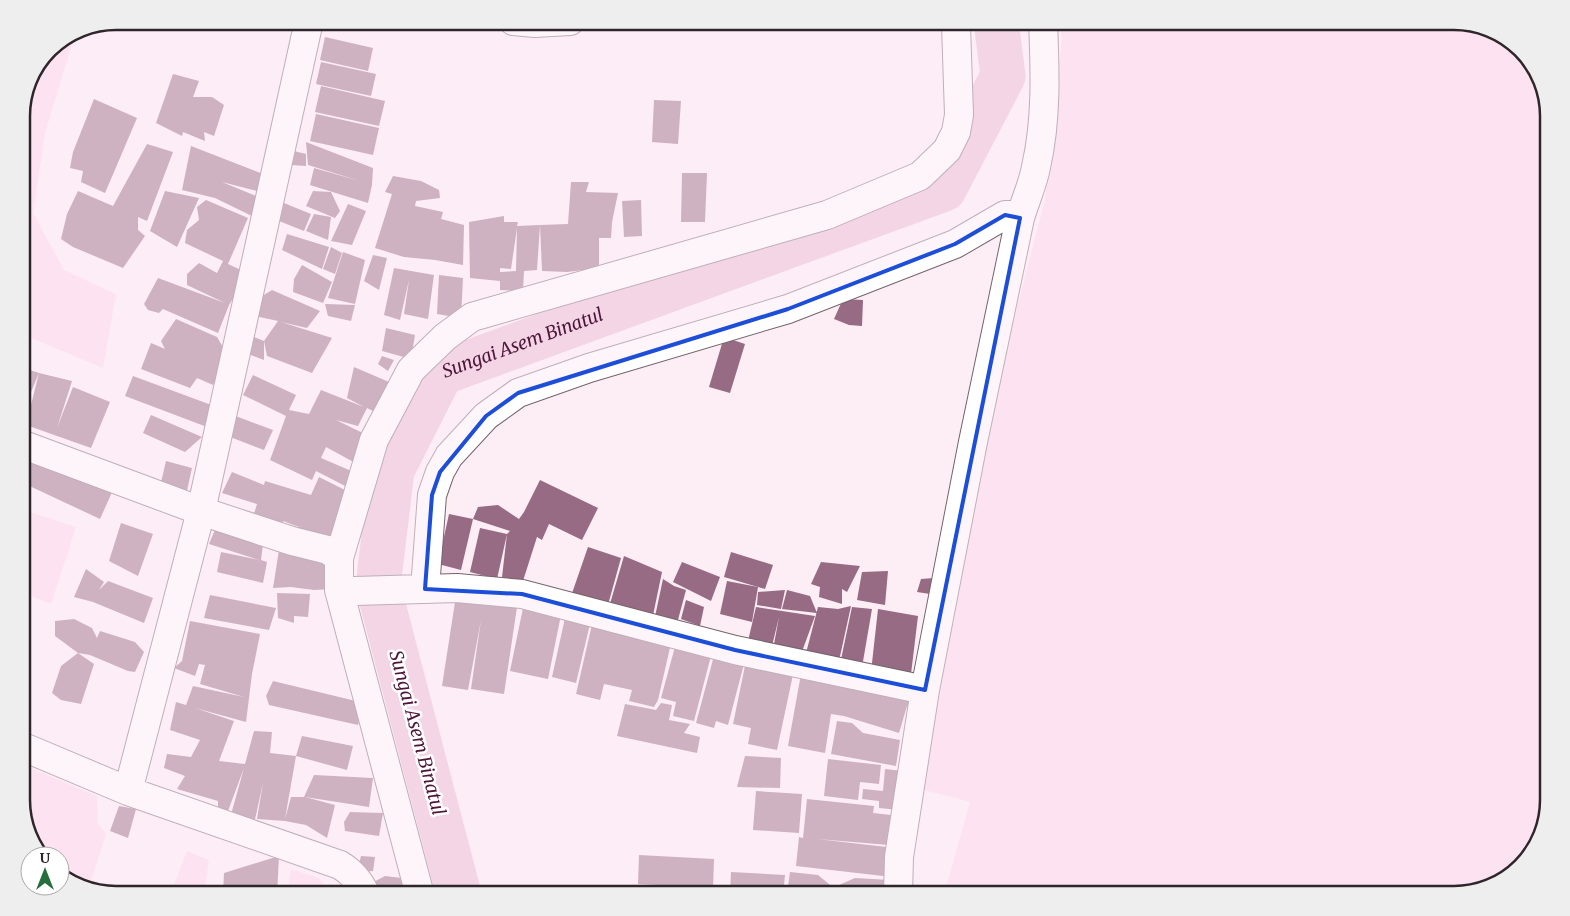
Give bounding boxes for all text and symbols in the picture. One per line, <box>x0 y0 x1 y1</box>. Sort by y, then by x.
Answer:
water label: Sungai Asem Binatul <box>439 303 606 383</box>
water label: Sungai Asem Binatul <box>384 648 451 818</box>
north arrow <box>20 846 70 896</box>
text: U <box>40 849 51 867</box>

